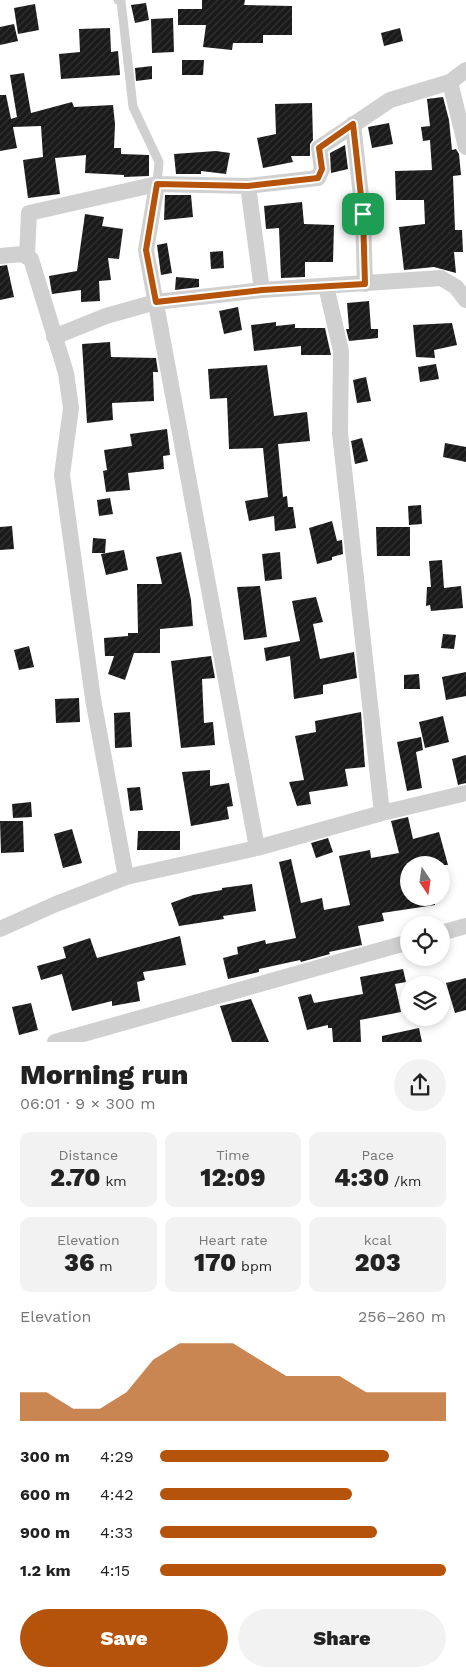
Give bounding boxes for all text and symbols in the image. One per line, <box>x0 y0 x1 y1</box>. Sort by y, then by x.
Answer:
pin <box>342 193 384 235</box>
icon: arrive <box>349 200 377 228</box>
north arrow <box>400 856 450 906</box>
map controls <box>400 856 450 1026</box>
button: locate <box>400 916 450 966</box>
button: layers <box>400 976 450 1026</box>
text: Morning run <box>20 1058 188 1091</box>
button: share <box>394 1059 446 1111</box>
text: 06:01 · 9 × 300 m <box>20 1094 156 1113</box>
text: Distance <box>59 1147 118 1163</box>
text: Time <box>216 1147 250 1163</box>
text: Pace <box>361 1147 394 1163</box>
text: 2.70 <box>50 1163 101 1192</box>
text: 12:09 <box>200 1163 266 1192</box>
text: 4:30 <box>334 1163 389 1192</box>
text: km <box>101 1173 127 1189</box>
text: /km <box>389 1173 421 1189</box>
text: Elevation <box>57 1232 120 1248</box>
text: Heart rate <box>198 1232 268 1248</box>
text: kcal <box>364 1232 392 1248</box>
text: 36 <box>64 1248 94 1277</box>
text: 170 <box>194 1248 236 1277</box>
text: 203 <box>355 1248 401 1277</box>
text: m <box>94 1258 113 1274</box>
text: bpm <box>236 1258 272 1274</box>
text: Elevation <box>20 1307 91 1326</box>
text: 256–260 m <box>358 1307 446 1326</box>
text: 300 m <box>20 1447 70 1466</box>
text: 4:29 <box>100 1447 134 1466</box>
text: 600 m <box>20 1485 70 1504</box>
text: 4:42 <box>100 1485 134 1504</box>
text: 900 m <box>20 1523 70 1542</box>
text: 4:33 <box>100 1523 133 1542</box>
text: 1.2 km <box>20 1561 71 1580</box>
text: 4:15 <box>100 1561 130 1580</box>
button: Save <box>20 1609 228 1667</box>
button: Share <box>238 1609 446 1667</box>

